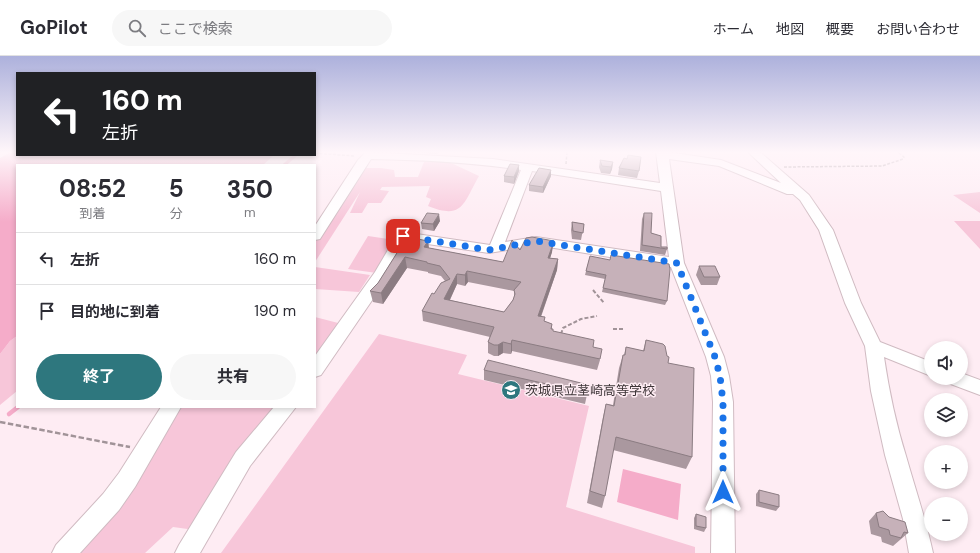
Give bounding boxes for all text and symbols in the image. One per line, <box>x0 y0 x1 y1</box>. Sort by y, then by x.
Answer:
search box <box>112 10 392 46</box>
text: GoPilot <box>20 15 88 40</box>
icon: search <box>126 17 148 39</box>
text: ここで検索 <box>158 19 233 39</box>
text: ホーム <box>712 20 754 38</box>
text: 地図 <box>776 20 804 38</box>
text: 概要 <box>826 20 854 38</box>
text: お問い合わせ <box>876 20 960 38</box>
text: 160 m <box>102 82 183 119</box>
icon: left <box>36 88 88 140</box>
text: 左折 <box>102 121 138 145</box>
text: 08:52 <box>59 173 126 204</box>
text: 5 <box>169 173 184 204</box>
text: 350 <box>227 174 273 205</box>
text: m <box>244 204 256 221</box>
text: 到着 <box>79 205 105 222</box>
text: 分 <box>170 205 183 222</box>
pin <box>386 219 420 253</box>
icon: arrive <box>392 225 414 247</box>
icon: left <box>36 248 58 270</box>
text: 160 m <box>254 249 296 269</box>
text: 左折 <box>70 250 100 270</box>
icon: arrive <box>36 300 58 322</box>
text: 190 m <box>254 301 296 321</box>
text: 目的地に到着 <box>70 302 160 322</box>
map controls <box>924 341 968 541</box>
button: sound <box>924 341 968 385</box>
button: 終了 <box>36 354 162 400</box>
button: 共有 <box>170 354 296 400</box>
school or university icon: 茨城県立茎崎高等学校 <box>500 379 522 401</box>
place label: 茨城県立茎崎高等学校 <box>525 382 655 399</box>
button: layers <box>924 393 968 437</box>
button: + <box>924 445 968 489</box>
position arrow <box>702 471 744 513</box>
button: − <box>924 497 968 541</box>

